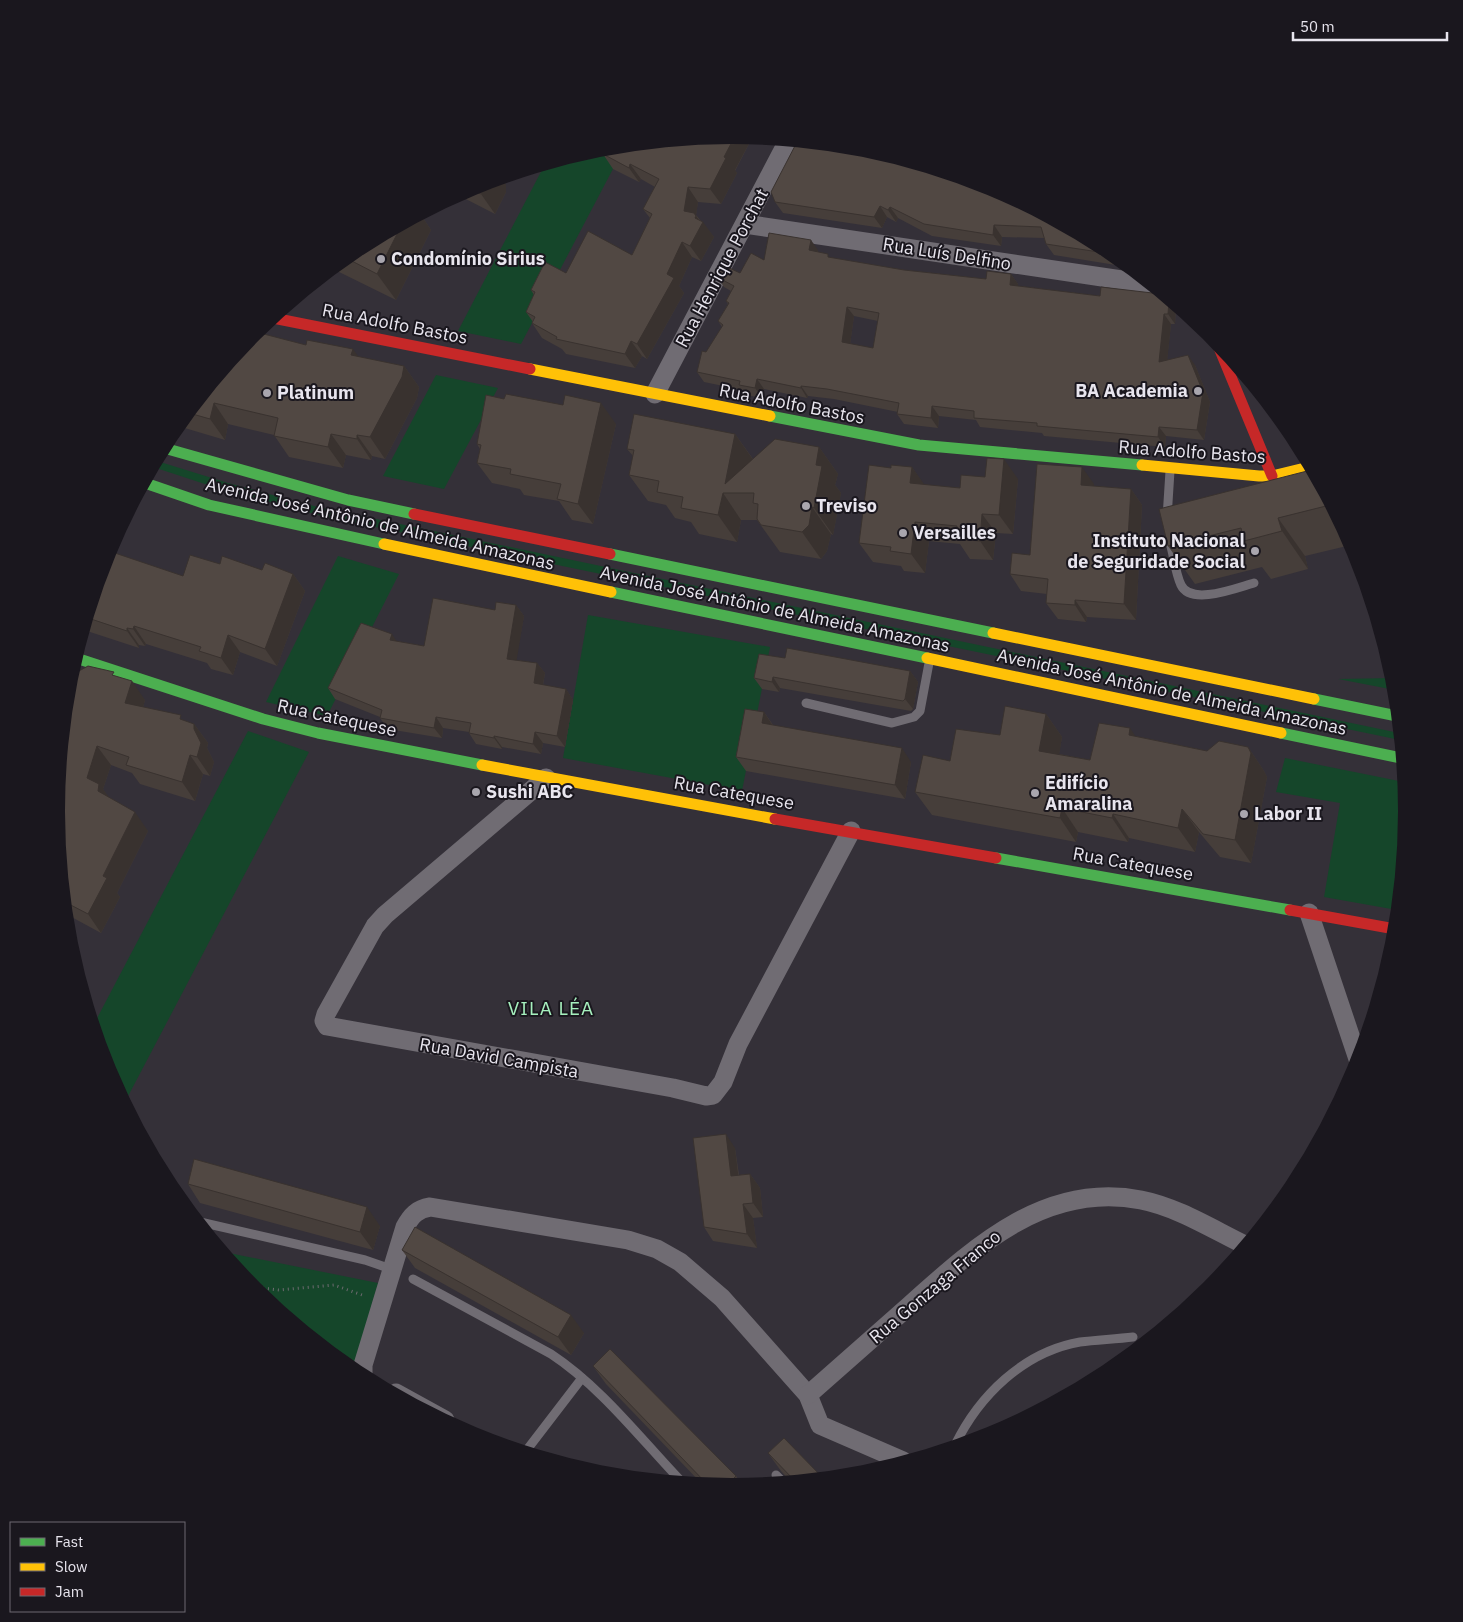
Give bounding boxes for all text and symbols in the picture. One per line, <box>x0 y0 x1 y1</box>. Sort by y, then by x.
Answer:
scale bar <box>1293 10 1447 42</box>
text: 50 m <box>1300 17 1335 36</box>
street label: Rua Henrique Porchat <box>670 184 773 351</box>
street label: Rua Luís Delfino <box>881 232 1013 275</box>
place label: Condomínio Sirius <box>391 247 545 270</box>
marker: Condomínio Sirius <box>375 253 387 265</box>
street label: Rua Adolfo Bastos <box>320 298 470 349</box>
street label: Rua Adolfo Bastos <box>717 378 867 429</box>
place label: BA Academia <box>1075 379 1188 402</box>
place label: Platinum <box>277 381 354 404</box>
marker: BA Academia <box>1192 385 1204 397</box>
marker: Platinum <box>261 387 273 399</box>
street label: Rua Adolfo Bastos <box>1118 435 1267 468</box>
street label: Avenida José Antônio de Almeida Amazonas <box>203 472 557 575</box>
place label: Treviso <box>816 494 877 517</box>
marker: Treviso <box>800 500 812 512</box>
place label: Versailles <box>913 521 996 544</box>
marker: Versailles <box>897 527 909 539</box>
place label: Instituto Nacional de Seguridade Social <box>1067 529 1246 573</box>
marker: Instituto Nacional de Seguridade Social <box>1249 545 1261 557</box>
street label: Avenida José Antônio de Almeida Amazonas <box>598 560 952 657</box>
street label: Avenida José Antônio de Almeida Amazonas <box>995 643 1349 740</box>
street label: Rua Catequese <box>275 694 399 741</box>
street label: Rua Catequese <box>672 771 796 814</box>
place label: Edifício Amaralina <box>1045 771 1133 815</box>
place label: Sushi ABC <box>486 780 573 803</box>
marker: Sushi ABC <box>470 786 482 798</box>
marker: Edifício Amaralina <box>1029 787 1041 799</box>
place label: Labor II <box>1254 802 1322 825</box>
marker: Labor II <box>1238 808 1250 820</box>
street label: Rua Catequese <box>1071 842 1195 885</box>
district label: VILA LÉA <box>508 996 594 1020</box>
street label: Rua David Campista <box>418 1032 581 1083</box>
street label: Rua Gonzaga Franco <box>864 1225 1005 1348</box>
legend <box>10 1522 185 1612</box>
text: Fast <box>55 1532 83 1551</box>
text: Slow <box>55 1557 88 1576</box>
text: Jam <box>55 1582 84 1601</box>

